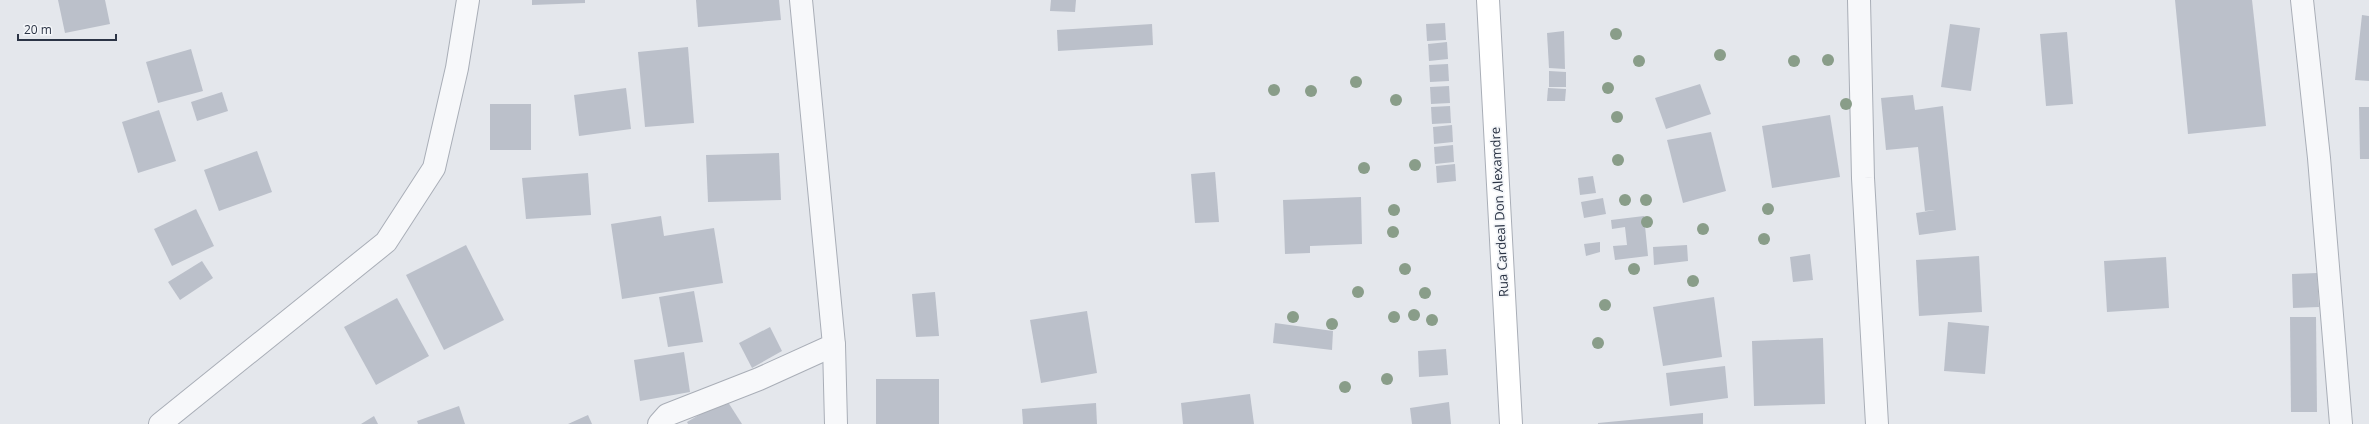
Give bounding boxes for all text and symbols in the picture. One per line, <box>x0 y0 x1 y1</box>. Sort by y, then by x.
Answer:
scale bar <box>18 16 116 42</box>
text: 20 m <box>24 21 52 38</box>
street label: Rua Cardeal Don Alexamdre <box>1486 126 1512 298</box>

